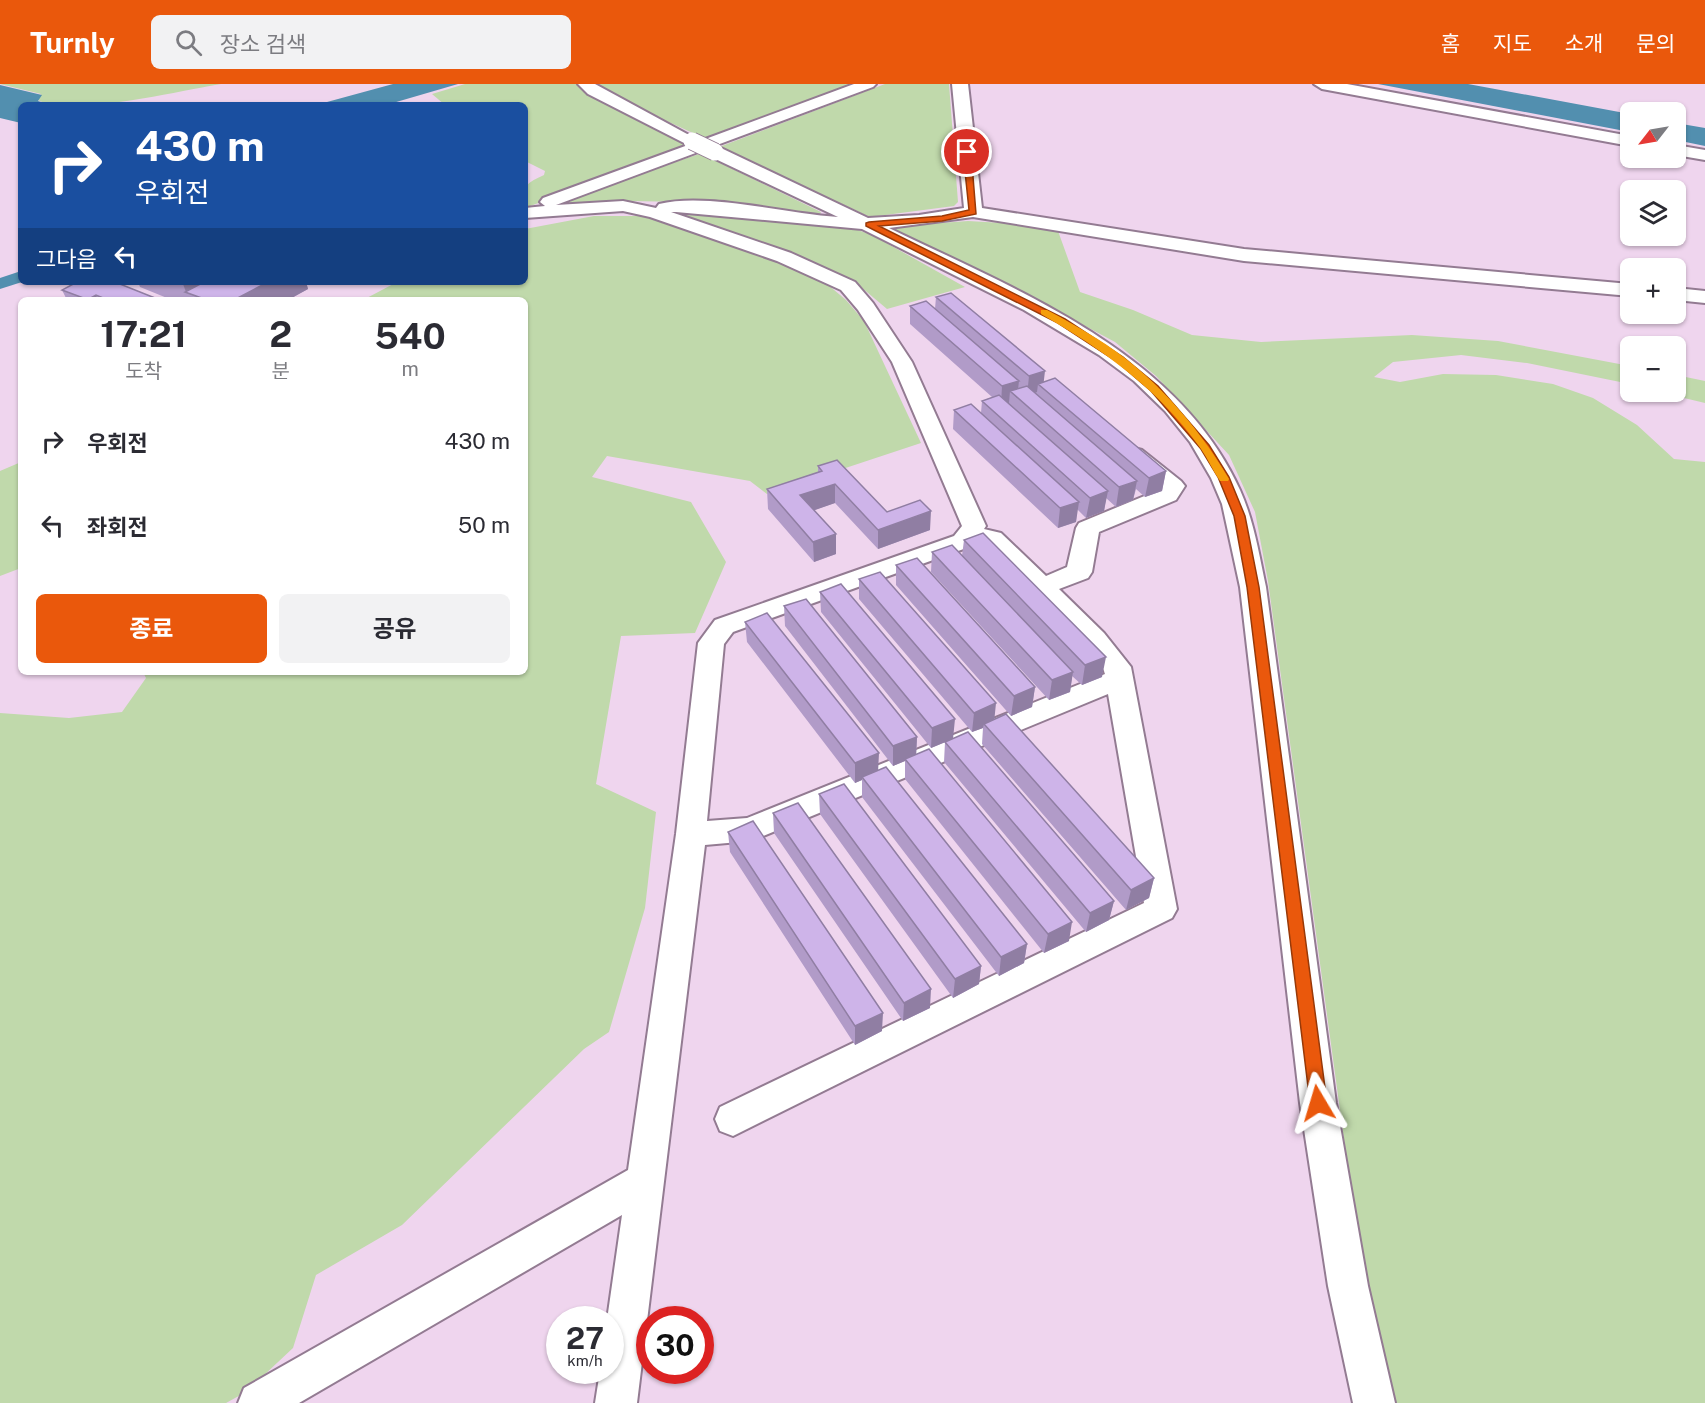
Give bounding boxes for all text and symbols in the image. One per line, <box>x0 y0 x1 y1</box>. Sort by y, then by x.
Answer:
search box <box>151 15 571 69</box>
text: Turnly <box>30 26 115 59</box>
icon: search <box>172 26 205 59</box>
text: 장소 검색 <box>220 31 306 57</box>
text: 홈 <box>1441 31 1460 56</box>
text: 지도 <box>1493 31 1532 56</box>
text: 소개 <box>1565 31 1603 56</box>
text: 문의 <box>1636 31 1675 56</box>
north arrow <box>1620 102 1686 168</box>
map controls <box>1620 102 1686 402</box>
text: 430 m <box>135 121 265 170</box>
icon: right <box>36 126 114 204</box>
pin <box>941 126 992 177</box>
icon: arrive <box>950 135 983 168</box>
text: 우회전 <box>135 176 210 208</box>
button: layers <box>1620 180 1686 246</box>
icon: left <box>109 240 142 273</box>
text: 그다음 <box>36 246 97 272</box>
button: + <box>1620 258 1686 324</box>
text: 17:21 <box>100 313 187 355</box>
text: 2 <box>269 313 292 355</box>
text: 540 <box>375 315 446 357</box>
button: − <box>1620 336 1686 402</box>
text: m <box>401 357 419 381</box>
text: 도착 <box>125 359 162 383</box>
text: 분 <box>272 359 290 383</box>
icon: right <box>36 425 69 458</box>
text: 430 m <box>445 428 510 454</box>
text: 우회전 <box>87 430 148 456</box>
icon: left <box>36 509 69 542</box>
text: 50 m <box>458 512 510 538</box>
text: 좌회전 <box>87 514 148 540</box>
button: 종료 <box>36 594 267 663</box>
button: 공유 <box>279 594 510 663</box>
position arrow <box>1286 1071 1350 1135</box>
speed limit sign: 30 <box>636 1306 714 1384</box>
text: 27 <box>566 1320 604 1356</box>
text: km/h <box>567 1352 603 1369</box>

